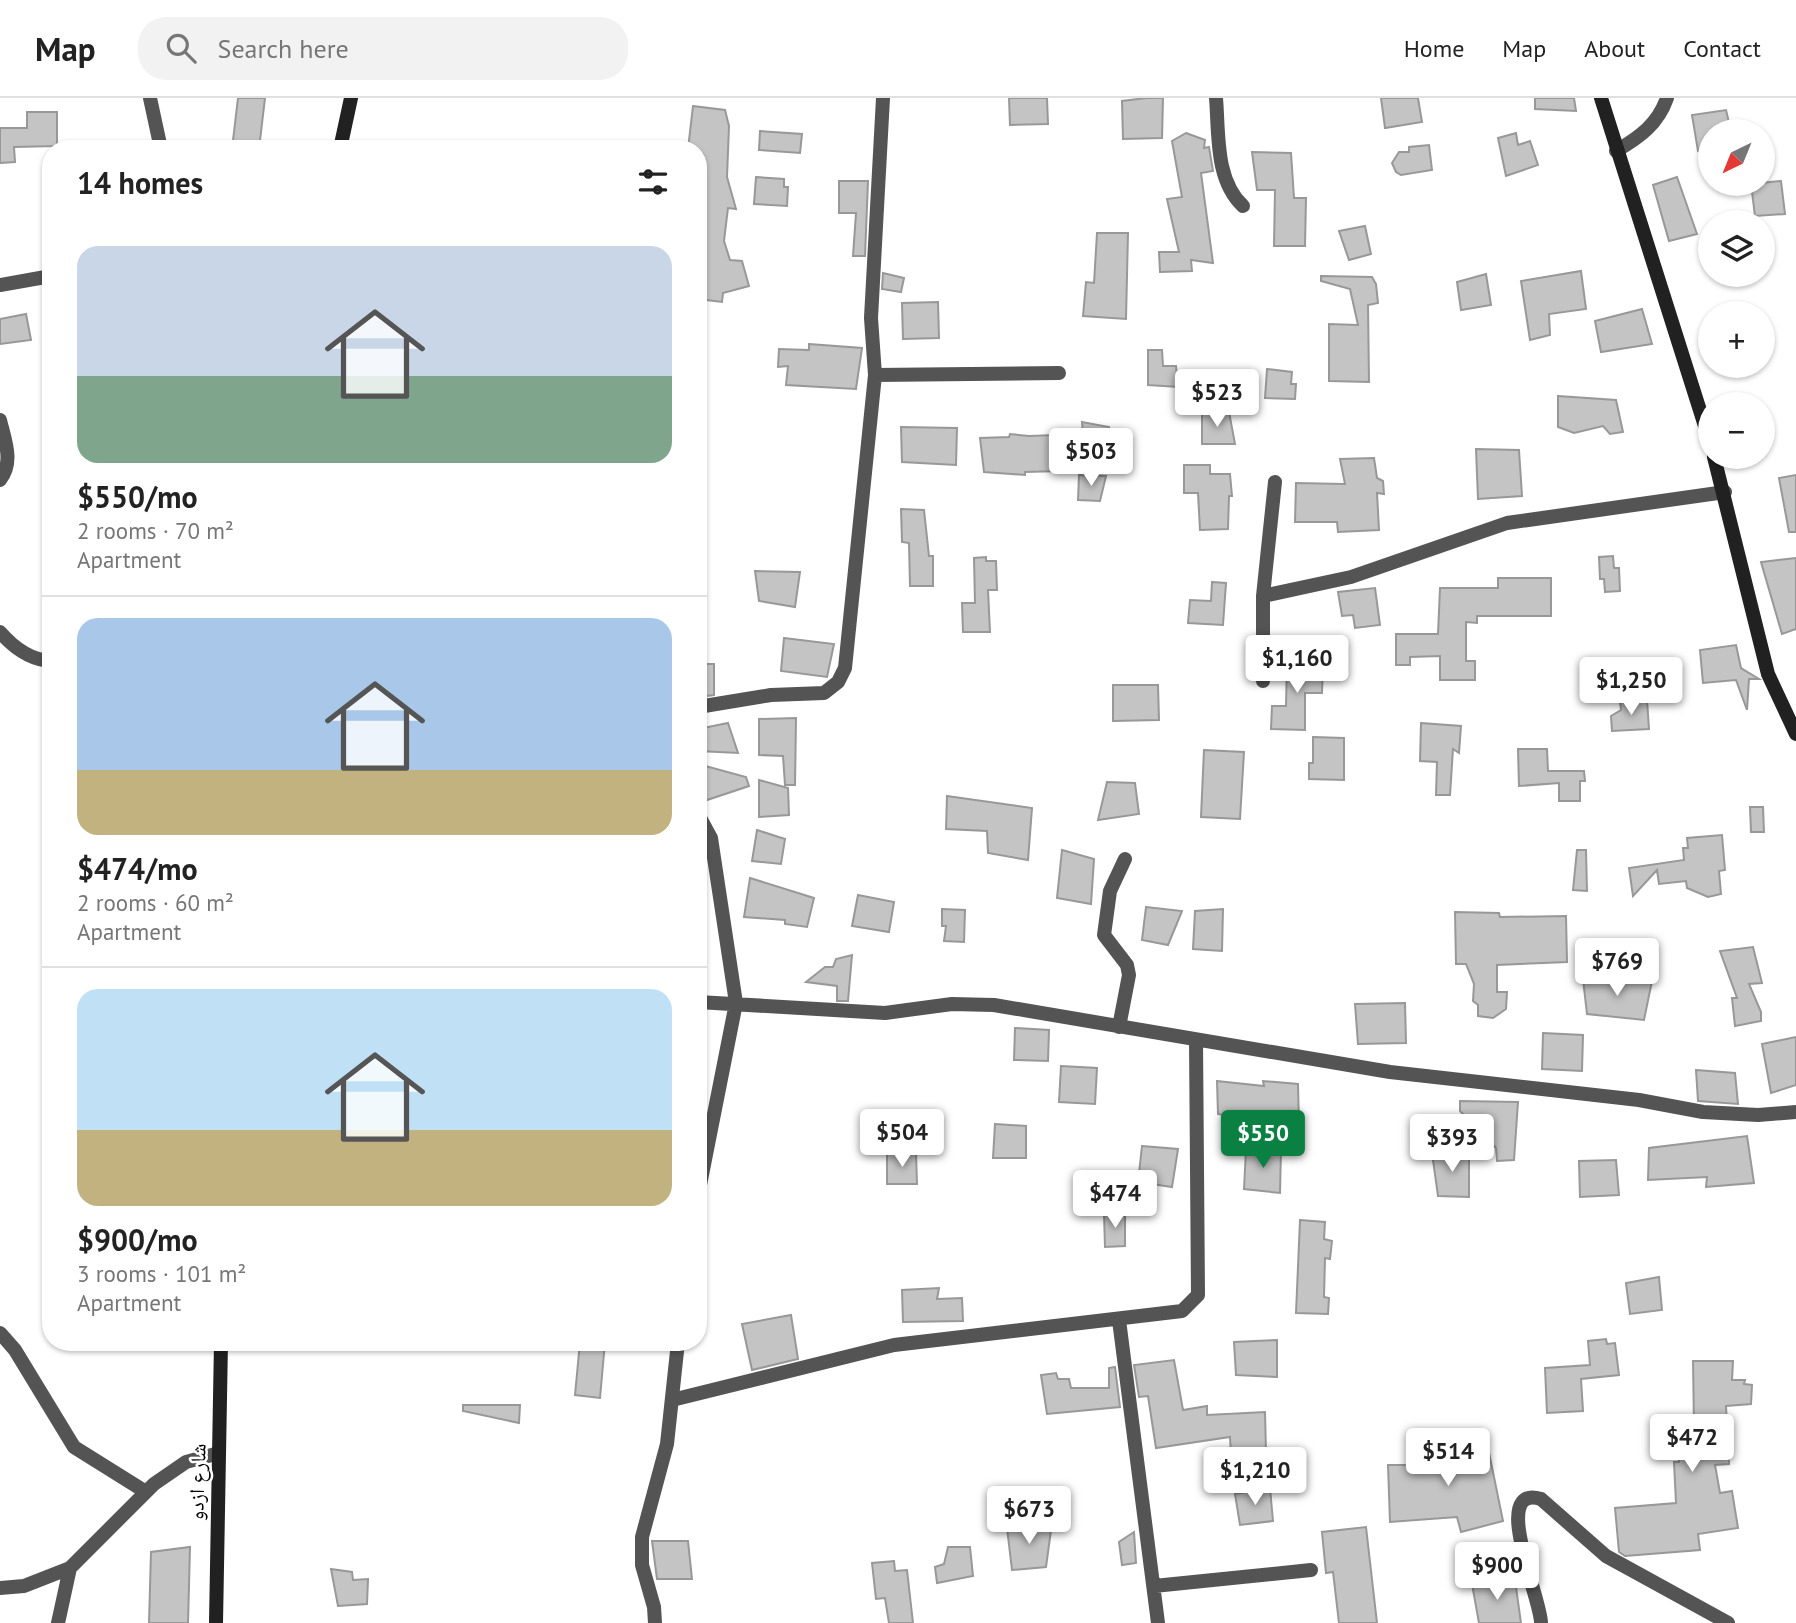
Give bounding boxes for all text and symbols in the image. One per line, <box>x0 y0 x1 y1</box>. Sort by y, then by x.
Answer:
search box <box>138 17 628 80</box>
text: Map <box>35 27 96 70</box>
icon: search <box>162 29 200 67</box>
text: Search here <box>218 32 349 65</box>
text: Home <box>1404 33 1464 64</box>
text: Map <box>1502 33 1546 64</box>
text: About <box>1584 33 1645 64</box>
text: Contact <box>1683 33 1761 64</box>
north arrow <box>1698 119 1774 196</box>
map controls <box>1698 119 1775 469</box>
text: 14 homes <box>77 163 203 202</box>
icon: filters <box>634 163 672 201</box>
button: layers <box>1698 210 1775 287</box>
icon: home <box>312 291 438 417</box>
button: + <box>1698 301 1775 378</box>
pin: $523 <box>1176 370 1258 429</box>
text: $523 <box>1191 377 1243 406</box>
button: − <box>1698 392 1775 469</box>
pin: $503 <box>1050 428 1132 488</box>
text: $503 <box>1065 436 1117 465</box>
text: $550/mo <box>77 477 198 516</box>
text: 2 rooms · 70 m² <box>77 516 234 545</box>
text: Apartment <box>77 545 181 574</box>
pin: $1,160 <box>1240 636 1354 695</box>
text: $1,160 <box>1261 643 1333 672</box>
pin: $1,250 <box>1574 658 1688 717</box>
icon: home <box>312 663 438 789</box>
text: $1,250 <box>1595 665 1667 694</box>
text: $474/mo <box>77 849 198 888</box>
text: 2 rooms · 60 m² <box>77 888 234 917</box>
text: Apartment <box>77 917 181 946</box>
pin: $769 <box>1576 939 1658 998</box>
text: $769 <box>1591 946 1643 975</box>
icon: home <box>312 1034 438 1160</box>
pin: $504 <box>861 1110 943 1169</box>
pin: $550 <box>1222 1110 1304 1170</box>
pin: $393 <box>1411 1114 1493 1174</box>
text: $504 <box>876 1117 928 1146</box>
text: $550 <box>1237 1118 1289 1147</box>
text: $393 <box>1426 1122 1478 1151</box>
pin: $474 <box>1074 1170 1156 1230</box>
text: $474 <box>1089 1178 1141 1207</box>
text: $900/mo <box>77 1220 198 1259</box>
text: 3 rooms · 101 m² <box>77 1259 246 1288</box>
text: Apartment <box>77 1288 181 1317</box>
pin: $472 <box>1651 1414 1733 1474</box>
text: $472 <box>1666 1422 1718 1451</box>
pin: $514 <box>1407 1428 1489 1488</box>
text: $514 <box>1422 1436 1474 1465</box>
street label: شارع ازدو <box>182 1443 212 1521</box>
pin: $1,210 <box>1198 1448 1312 1507</box>
text: $1,210 <box>1219 1455 1291 1484</box>
pin: $673 <box>988 1486 1070 1546</box>
text: $673 <box>1003 1494 1055 1523</box>
pin: $900 <box>1456 1542 1538 1602</box>
text: $900 <box>1471 1550 1523 1579</box>

